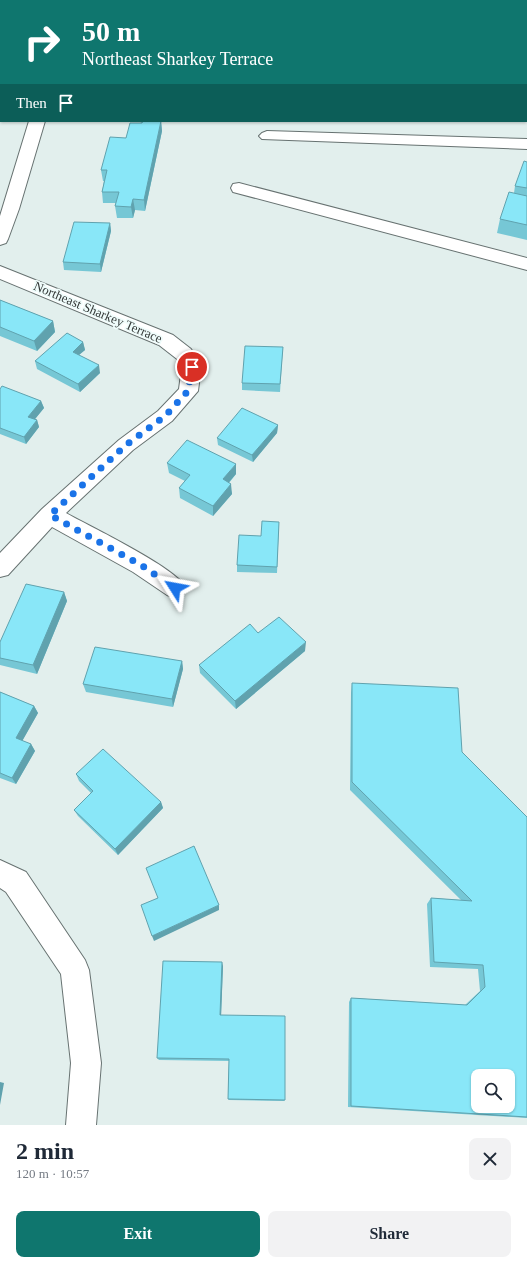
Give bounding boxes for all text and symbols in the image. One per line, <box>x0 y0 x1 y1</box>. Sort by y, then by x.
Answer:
icon: right <box>16 16 68 68</box>
text: 50 m <box>82 16 140 47</box>
text: Northeast Sharkey Terrace <box>82 49 273 69</box>
icon: arrive <box>55 92 77 114</box>
text: Then <box>16 95 47 111</box>
street label: Northeast Sharkey Terrace <box>31 278 165 346</box>
pin <box>175 350 209 384</box>
icon: arrive <box>181 356 203 378</box>
position arrow <box>154 567 196 609</box>
map controls <box>471 1069 515 1113</box>
button: search <box>471 1069 515 1113</box>
text: 2 min <box>16 1138 74 1164</box>
button: close <box>469 1138 511 1180</box>
text: 120 m · 10:57 <box>16 1166 89 1181</box>
button: Exit <box>16 1211 260 1257</box>
button: Share <box>268 1211 511 1257</box>

